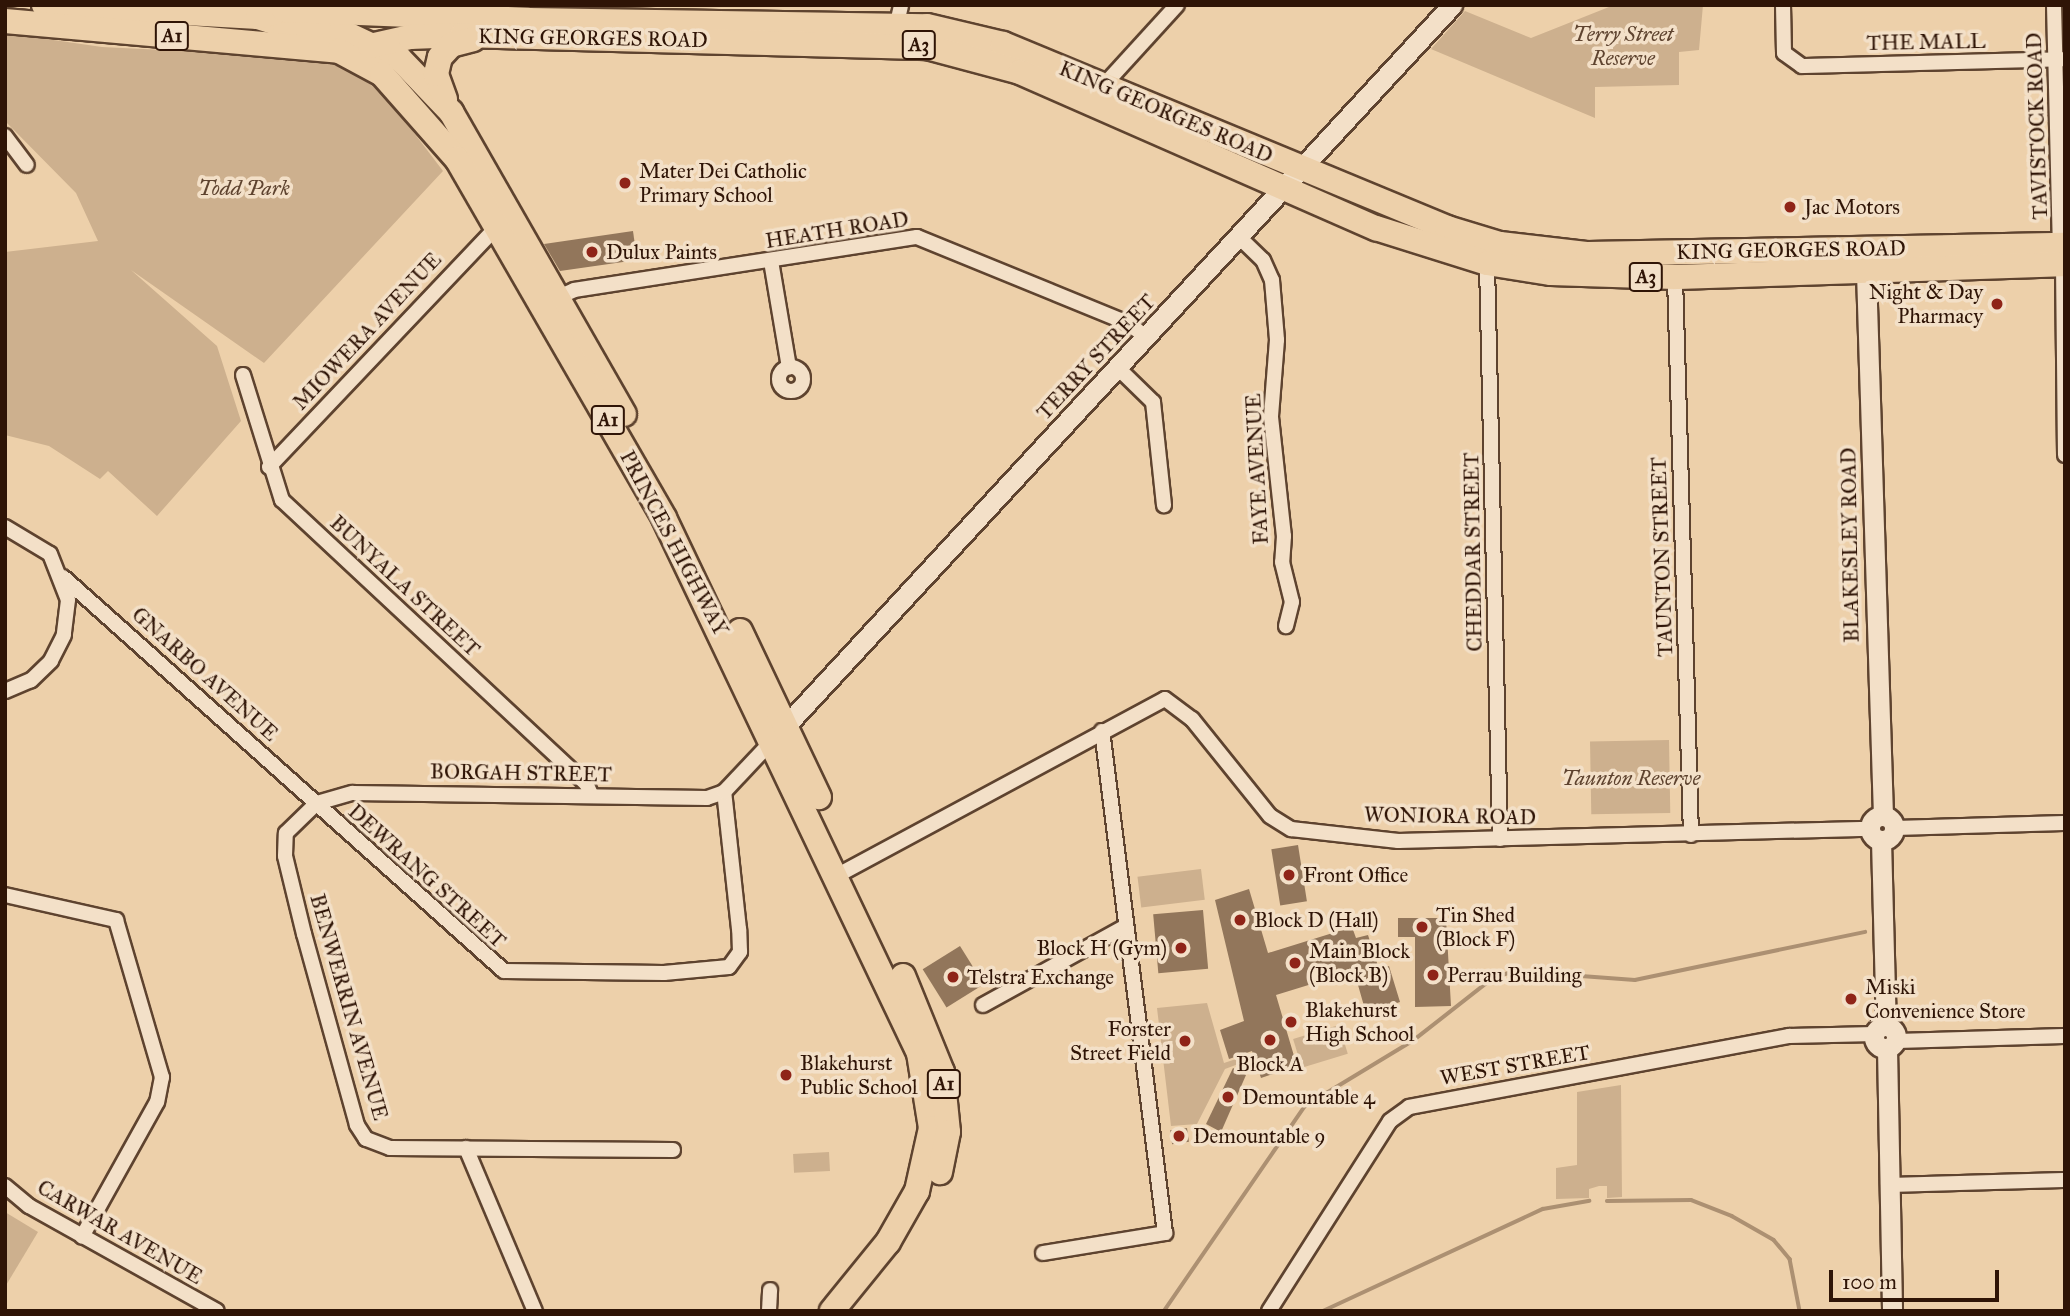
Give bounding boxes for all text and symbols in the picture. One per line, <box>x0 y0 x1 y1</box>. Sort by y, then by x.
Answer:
road number: A1 <box>154 20 190 52</box>
park label: Terry Street Reserve <box>1573 21 1673 71</box>
street label: KING GEORGES ROAD <box>478 23 708 53</box>
street label: THE MALL <box>1866 28 1986 56</box>
road number: A3 <box>902 30 936 60</box>
street label: TAVISTOCK ROAD <box>2021 32 2053 220</box>
street label: KING GEORGES ROAD <box>1055 56 1277 168</box>
place label: Mater Dei Catholic Primary School <box>639 158 807 208</box>
park label: Todd Park <box>198 175 290 201</box>
marker: Mater Dei Catholic Primary School <box>617 175 633 191</box>
place label: Jac Motors <box>1804 194 1900 220</box>
marker: Jac Motors <box>1782 199 1798 215</box>
street label: HEATH ROAD <box>764 206 910 254</box>
street label: KING GEORGES ROAD <box>1676 235 1906 265</box>
place label: Dulux Paints <box>606 239 717 265</box>
marker: Dulux Paints <box>584 244 600 260</box>
street label: MIOWERA AVENUE <box>288 247 446 415</box>
road number: A3 <box>1628 262 1664 292</box>
place label: Night & Day Pharmacy <box>1869 279 1983 329</box>
street label: TERRY STREET <box>1031 289 1161 425</box>
marker: Night & Day Pharmacy <box>1989 296 2005 312</box>
street label: FAYE AVENUE <box>1240 393 1274 545</box>
road number: A1 <box>590 404 626 436</box>
street label: PRINCES HIGHWAY <box>615 446 733 640</box>
street label: BLAKESLEY ROAD <box>1836 447 1864 643</box>
street label: CHEDDAR STREET <box>1459 452 1487 652</box>
street label: TAUNTON STREET <box>1646 457 1678 657</box>
street label: BUNYALA STREET <box>325 510 485 662</box>
street label: GNARBO AVENUE <box>127 602 283 746</box>
street label: BORGAH STREET <box>430 759 612 787</box>
park label: Taunton Reserve <box>1562 765 1700 791</box>
street label: DEWRANG STREET <box>343 799 511 953</box>
street label: WONIORA ROAD <box>1364 802 1536 830</box>
place label: Front Office <box>1303 862 1408 888</box>
marker: Front Office <box>1281 867 1297 883</box>
street label: BENWERRIN AVENUE <box>305 891 393 1123</box>
place label: Tin Shed (Block F) <box>1436 902 1515 952</box>
place label: Block D (Hall) <box>1254 907 1379 933</box>
marker: Block D (Hall) <box>1232 912 1248 928</box>
marker: Tin Shed (Block F) <box>1414 919 1430 935</box>
place label: Block H (Gym) <box>1036 935 1167 961</box>
place label: Main Block (Block B) <box>1309 938 1410 988</box>
marker: Block H (Gym) <box>1173 940 1189 956</box>
marker: Main Block (Block B) <box>1287 955 1303 971</box>
place label: Perrau Building <box>1447 962 1582 988</box>
place label: Telstra Exchange <box>967 964 1114 990</box>
marker: Perrau Building <box>1425 967 1441 983</box>
marker: Telstra Exchange <box>945 969 961 985</box>
place label: Miski Convenience Store <box>1865 974 2026 1024</box>
marker: Miski Convenience Store <box>1843 991 1859 1007</box>
place label: Blakehurst High School <box>1305 997 1415 1047</box>
marker: Blakehurst High School <box>1283 1014 1299 1030</box>
place label: Forster Street Field <box>1070 1016 1171 1066</box>
marker: Block A <box>1262 1032 1278 1048</box>
marker: Forster Street Field <box>1177 1033 1193 1049</box>
street label: WEST STREET <box>1438 1039 1592 1091</box>
place label: Blakehurst Public School <box>800 1050 918 1100</box>
place label: Block A <box>1236 1051 1304 1077</box>
marker: Blakehurst Public School <box>778 1067 794 1083</box>
road number: A1 <box>926 1068 962 1100</box>
place label: Demountable 4 <box>1242 1084 1375 1110</box>
marker: Demountable 4 <box>1220 1089 1236 1105</box>
place label: Demountable 9 <box>1193 1123 1326 1149</box>
marker: Demountable 9 <box>1171 1128 1187 1144</box>
street label: CARWAR AVENUE <box>33 1174 207 1290</box>
scale bar <box>1832 1256 2002 1300</box>
text: 100 m <box>1842 1269 1897 1295</box>

